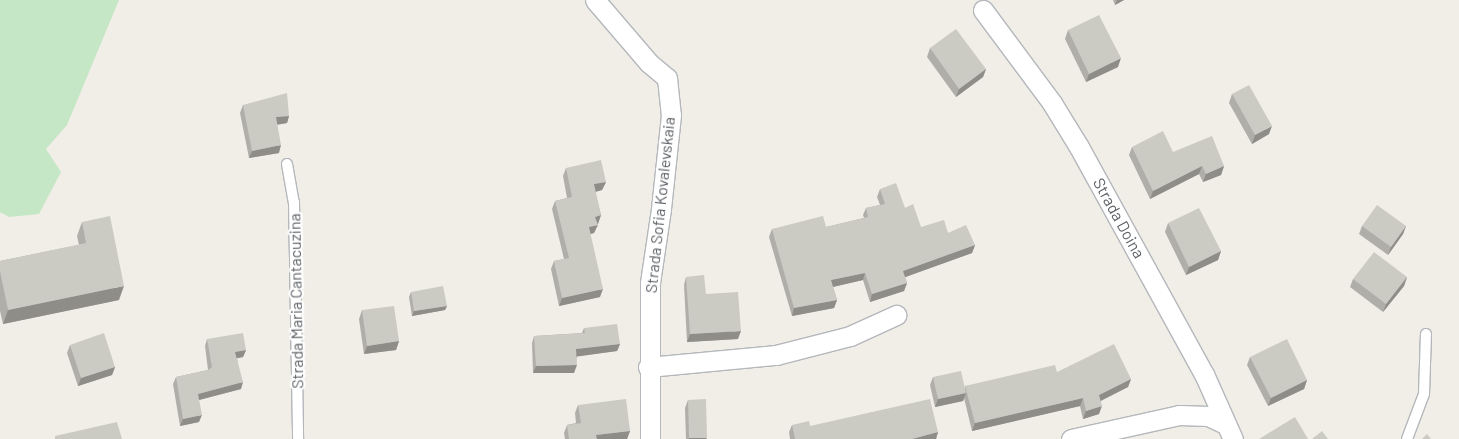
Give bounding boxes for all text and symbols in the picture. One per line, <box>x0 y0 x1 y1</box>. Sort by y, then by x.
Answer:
street label: Strada Sofia Kovalevskaia <box>641 116 679 294</box>
street label: Strada Doina <box>1089 175 1149 261</box>
street label: Strada Maria Cantacuzina <box>285 213 307 389</box>

